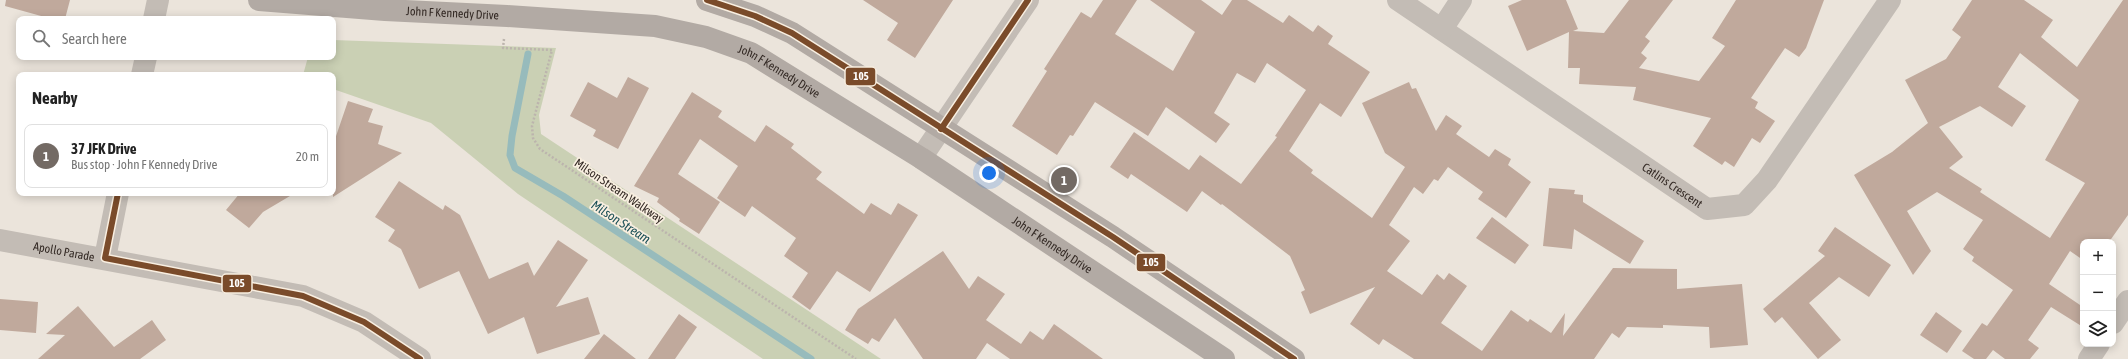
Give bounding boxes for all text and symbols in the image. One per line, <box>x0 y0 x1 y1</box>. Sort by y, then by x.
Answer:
street label: John F Kennedy Drive <box>406 4 499 23</box>
search box <box>16 16 336 60</box>
icon: search <box>30 27 52 49</box>
text: Search here <box>62 30 127 47</box>
street label: John F Kennedy Drive <box>736 42 823 101</box>
line badge: 105 <box>845 67 876 86</box>
text: 105 <box>853 70 869 82</box>
text: Nearby <box>32 88 78 108</box>
text: 37 JFK Drive <box>71 140 137 157</box>
text: 1 <box>43 149 49 164</box>
text: 20 m <box>296 149 319 164</box>
street label: Milson Stream Walkway <box>572 156 666 226</box>
text: Bus stop · John F Kennedy Drive <box>71 157 217 172</box>
street label: Catlins Crescent <box>1639 160 1706 211</box>
your location <box>979 163 999 183</box>
pin: 1 <box>1051 165 1077 195</box>
water label: Milson Stream <box>588 197 654 247</box>
street label: John F Kennedy Drive <box>1009 213 1095 277</box>
street label: Apollo Parade <box>32 239 96 264</box>
map controls <box>2080 239 2116 347</box>
button: + <box>2080 239 2116 275</box>
line badge: 105 <box>1136 253 1166 272</box>
text: 105 <box>1143 256 1159 268</box>
line badge: 105 <box>222 274 252 293</box>
button: − <box>2080 275 2116 311</box>
text: 105 <box>229 277 245 289</box>
button: layers <box>2080 311 2116 347</box>

